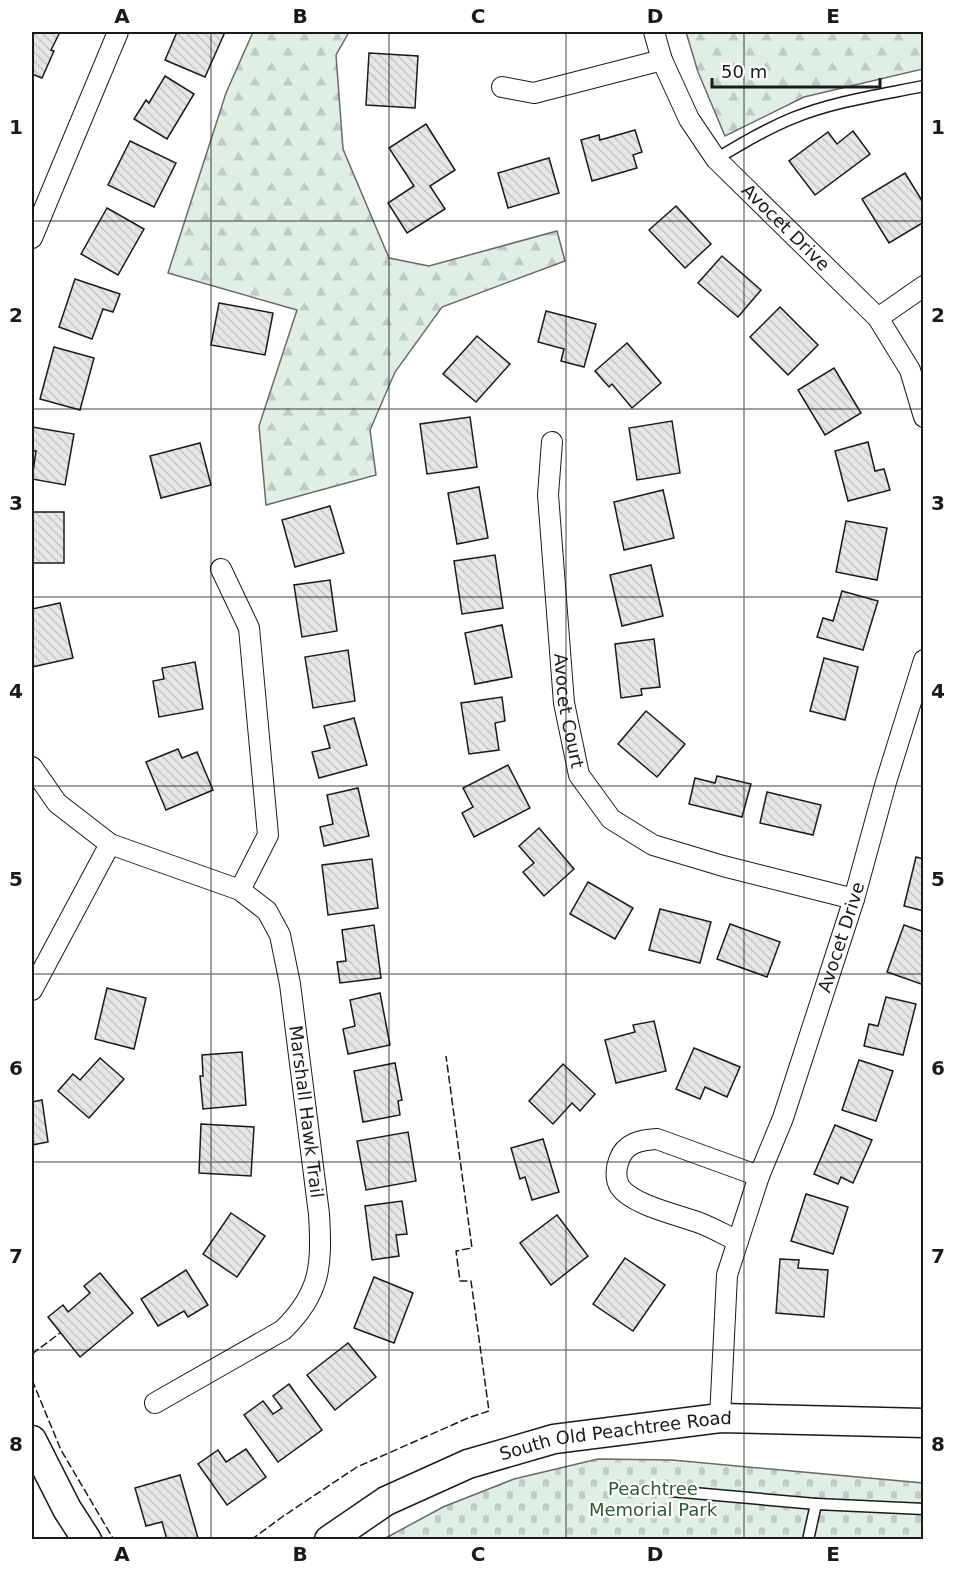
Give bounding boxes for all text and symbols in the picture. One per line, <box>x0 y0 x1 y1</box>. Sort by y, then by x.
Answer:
text: A <box>114 4 130 28</box>
text: B <box>292 4 308 28</box>
text: C <box>471 4 485 28</box>
text: D <box>647 4 663 28</box>
text: E <box>826 4 840 28</box>
scale bar <box>712 51 880 89</box>
text: 50 m <box>721 61 767 82</box>
text: 1 <box>9 115 23 139</box>
text: 1 <box>931 115 945 139</box>
street label: Avocet Drive <box>738 179 834 275</box>
text: 2 <box>9 303 23 327</box>
text: 2 <box>931 303 945 327</box>
text: 3 <box>9 491 23 515</box>
text: 3 <box>931 491 945 515</box>
street label: Avocet Court <box>550 652 588 770</box>
text: 4 <box>9 679 23 703</box>
text: 4 <box>931 679 945 703</box>
text: 5 <box>9 867 23 891</box>
text: 5 <box>931 867 945 891</box>
street label: Avocet Drive <box>813 880 868 995</box>
street label: Marshall Hawk Trail <box>285 1024 328 1199</box>
text: 6 <box>9 1056 23 1080</box>
text: 6 <box>931 1056 945 1080</box>
text: 7 <box>9 1244 23 1268</box>
text: 7 <box>931 1244 945 1268</box>
street label: South Old Peachtree Road <box>497 1407 732 1464</box>
text: 8 <box>9 1432 23 1456</box>
text: 8 <box>931 1432 945 1456</box>
park label: Peachtree Memorial Park <box>589 1478 718 1520</box>
text: A <box>114 1542 130 1566</box>
text: B <box>292 1542 308 1566</box>
text: C <box>471 1542 485 1566</box>
text: D <box>647 1542 663 1566</box>
text: E <box>826 1542 840 1566</box>

